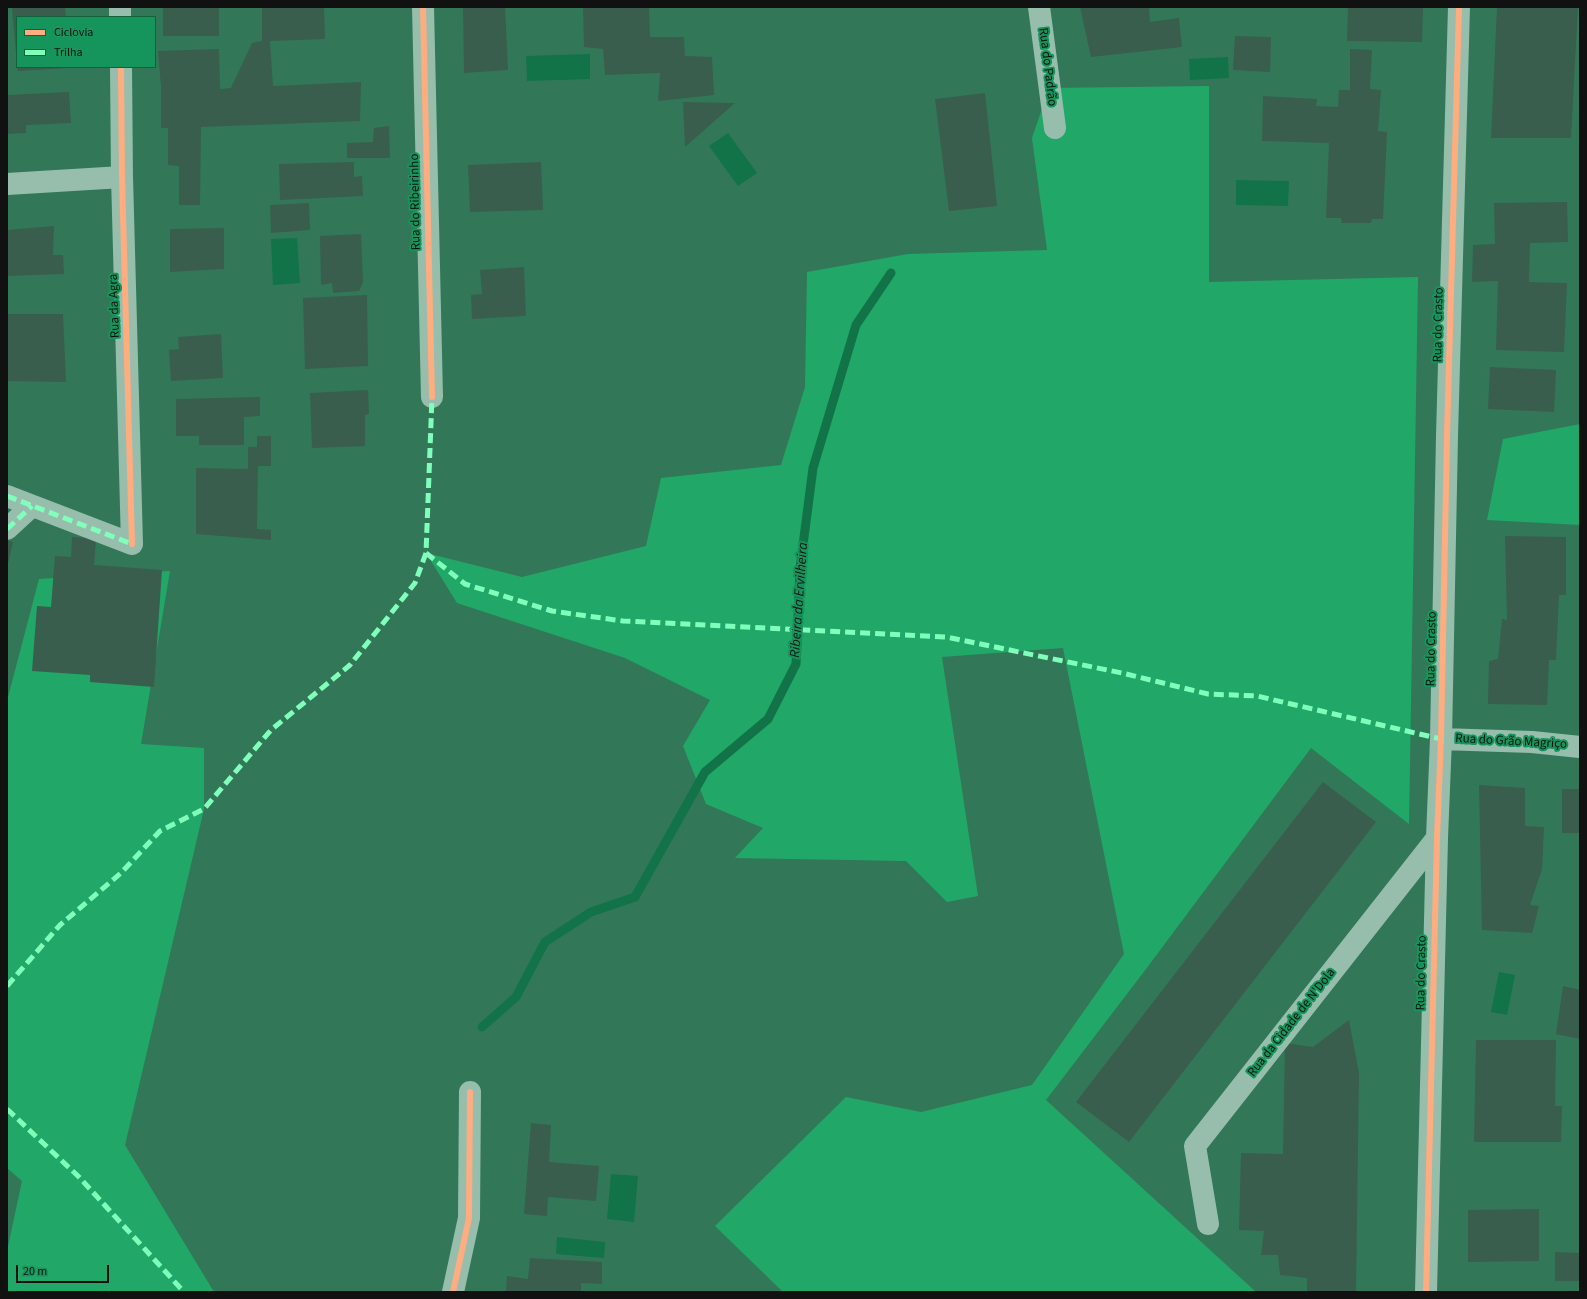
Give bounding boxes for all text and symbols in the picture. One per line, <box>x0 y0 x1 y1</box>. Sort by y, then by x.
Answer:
legend <box>16 16 156 68</box>
text: Ciclovia <box>54 24 93 41</box>
street label: Rua do Padrão <box>1034 27 1060 107</box>
text: Trilha <box>54 44 83 61</box>
street label: Rua do Ribeirinho <box>407 153 425 251</box>
street label: Rua da Agra <box>106 274 124 338</box>
street label: Rua do Crasto <box>1431 287 1447 363</box>
water label: Ribeira da Ervilheira <box>788 542 812 658</box>
street label: Rua do Crasto <box>1424 611 1440 687</box>
street label: Rua do Grão Magriço <box>1455 731 1567 753</box>
street label: Rua do Crasto <box>1414 935 1430 1011</box>
street label: Rua da Cidade de N'Dola <box>1245 966 1339 1080</box>
scale bar <box>18 1257 111 1283</box>
text: 20 m <box>23 1263 47 1280</box>

